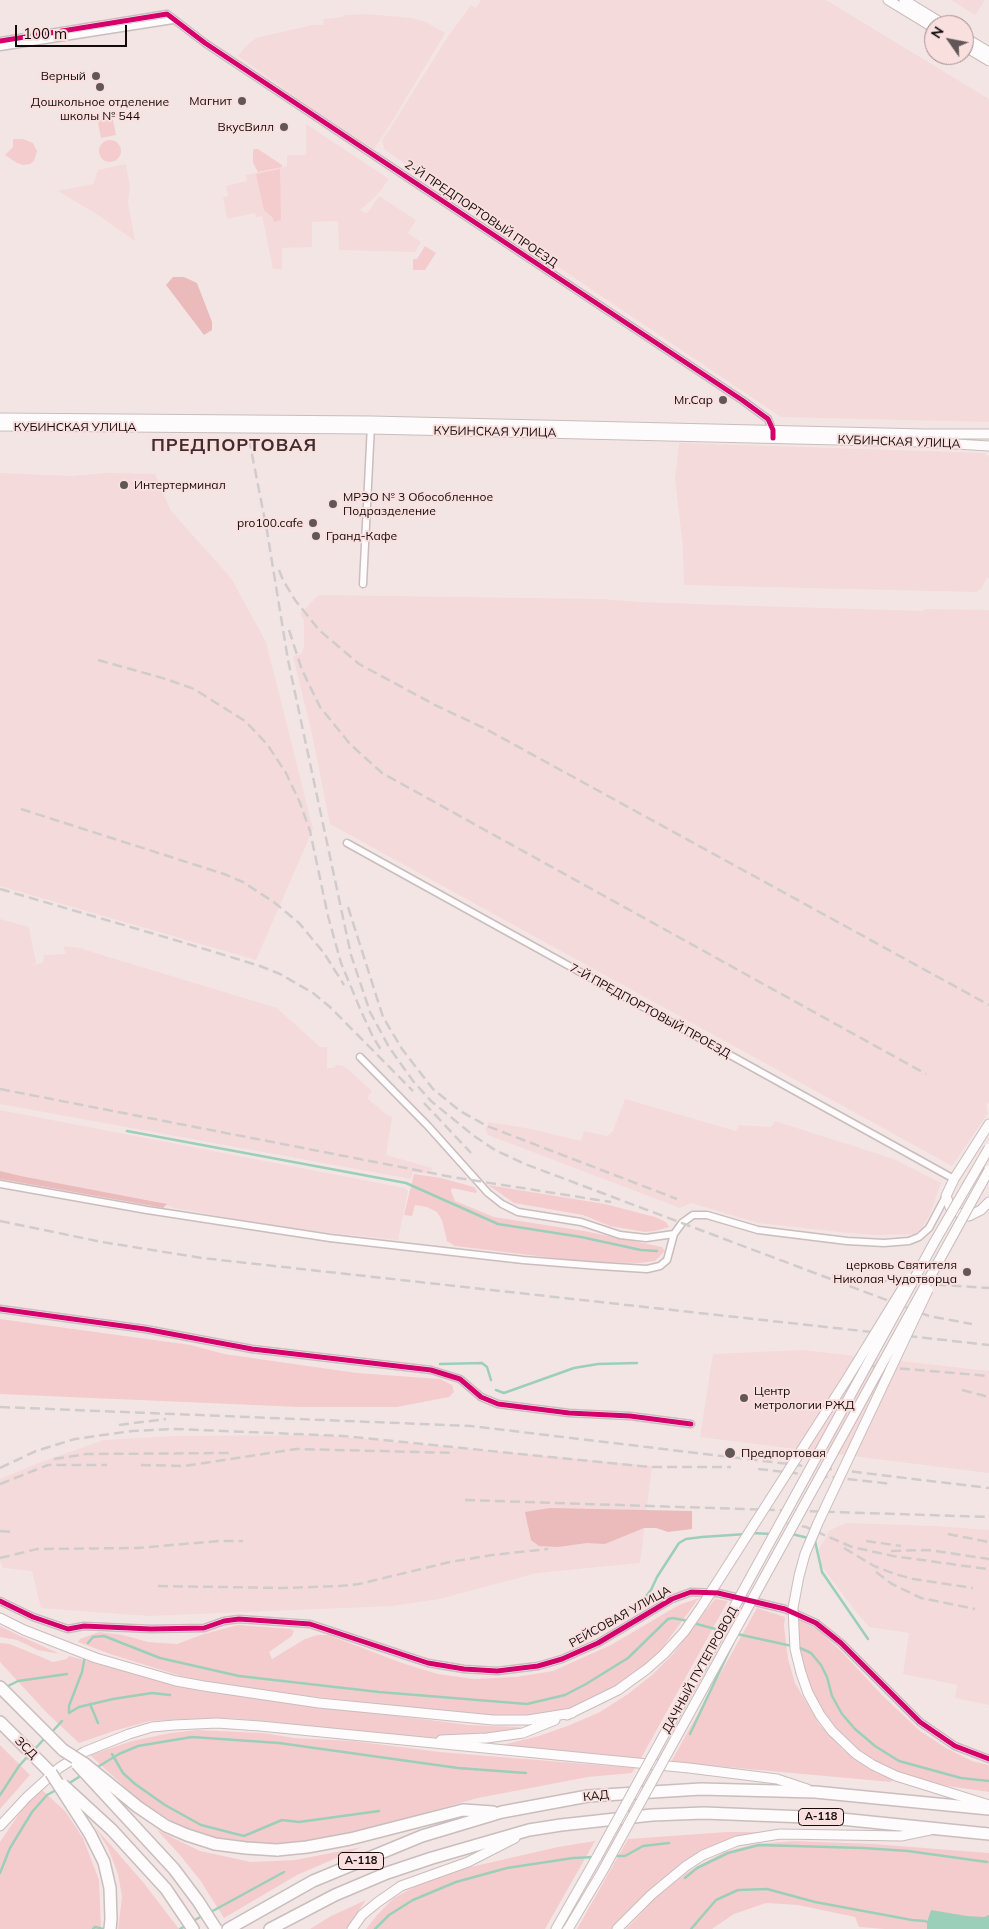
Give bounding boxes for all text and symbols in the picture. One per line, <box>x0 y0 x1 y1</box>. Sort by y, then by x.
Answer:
scale bar <box>18 15 130 47</box>
north arrow <box>924 15 974 65</box>
text: N <box>927 23 948 42</box>
text: 100 m <box>23 24 67 43</box>
place label: Верный <box>41 69 86 83</box>
marker: Верный <box>90 70 102 82</box>
marker: Дошкольное отделение школы № 544 <box>94 81 106 93</box>
place label: Магнит <box>189 94 232 108</box>
place label: Дошкольное отделение школы № 544 <box>31 95 169 123</box>
marker: Магнит <box>236 95 248 107</box>
place label: ВкусВилл <box>218 120 274 134</box>
marker: ВкусВилл <box>278 121 290 133</box>
street label: 2-Й ПРЕДПОРТОВЫЙ ПРОЕЗД <box>402 157 560 271</box>
place label: Mr.Cap <box>674 393 713 407</box>
marker: Mr.Cap <box>717 394 729 406</box>
street label: КУБИНСКАЯ УЛИЦА <box>14 420 136 434</box>
street label: КУБИНСКАЯ УЛИЦА <box>434 424 556 440</box>
street label: КУБИНСКАЯ УЛИЦА <box>837 433 961 451</box>
district label: ПРЕДПОРТОВАЯ <box>149 435 319 457</box>
place label: Интертерминал <box>134 478 226 492</box>
marker: Интертерминал <box>118 479 130 491</box>
place label: МРЭО № 3 Обособленное Подразделение <box>343 490 493 518</box>
marker: МРЭО № 3 Обособленное Подразделение <box>327 498 339 510</box>
place label: pro100.cafe <box>237 516 303 530</box>
marker: pro100.cafe <box>307 517 319 529</box>
place label: Гранд-Кафе <box>326 529 397 543</box>
marker: Гранд-Кафе <box>310 530 322 542</box>
street label: 7-Й ПРЕДПОРТОВЫЙ ПРОЕЗД <box>567 961 733 1061</box>
place label: церковь Святителя Николая Чудотворца <box>833 1258 957 1286</box>
marker: церковь Святителя Николая Чудотворца <box>961 1266 973 1278</box>
place label: Центр метрологии РЖД <box>754 1384 855 1412</box>
marker: Центр метрологии РЖД <box>738 1392 750 1404</box>
marker: Предпортовая <box>723 1446 737 1460</box>
place label: Предпортовая <box>741 1446 826 1460</box>
street label: РЕЙСОВАЯ УЛИЦА <box>567 1583 673 1651</box>
street label: ДАЧНЫЙ ПУТЕПРОВОД <box>659 1604 741 1736</box>
street label: ЗСД <box>12 1734 40 1762</box>
street label: КАД <box>582 1787 610 1805</box>
road number: А-118 <box>798 1808 844 1825</box>
road number: А-118 <box>338 1852 384 1870</box>

